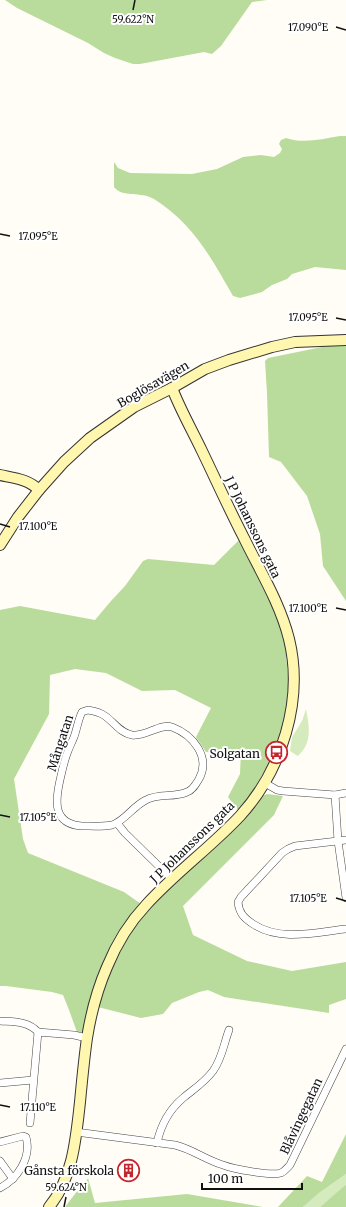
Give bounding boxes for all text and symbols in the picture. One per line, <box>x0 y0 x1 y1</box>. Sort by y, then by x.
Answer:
text: 59.622°N <box>112 13 154 26</box>
text: 17.090°E <box>288 21 329 34</box>
text: 17.095°E <box>19 230 58 243</box>
text: 17.095°E <box>289 311 328 324</box>
street label: Boglösavägen <box>115 357 192 411</box>
street label: J P Johanssons gata <box>221 473 284 581</box>
text: 17.100°E <box>19 520 58 533</box>
text: 17.100°E <box>289 602 328 615</box>
street label: Mångatan <box>44 713 76 773</box>
bus stop icon: Solgatan <box>263 740 289 766</box>
place label: Solgatan <box>209 746 260 761</box>
street label: J P Johanssons gata <box>146 798 238 887</box>
text: 17.105°E <box>19 811 57 824</box>
text: 17.105°E <box>289 892 327 905</box>
street label: Blåvingegatan <box>277 1075 325 1157</box>
text: 17.110°E <box>20 1101 57 1114</box>
building icon: Gånsta förskola <box>116 1157 142 1183</box>
place label: Gånsta förskola <box>24 1163 115 1178</box>
scale bar <box>202 1165 302 1191</box>
text: 100 m <box>208 1171 243 1186</box>
text: 59.624°N <box>45 1181 87 1194</box>

